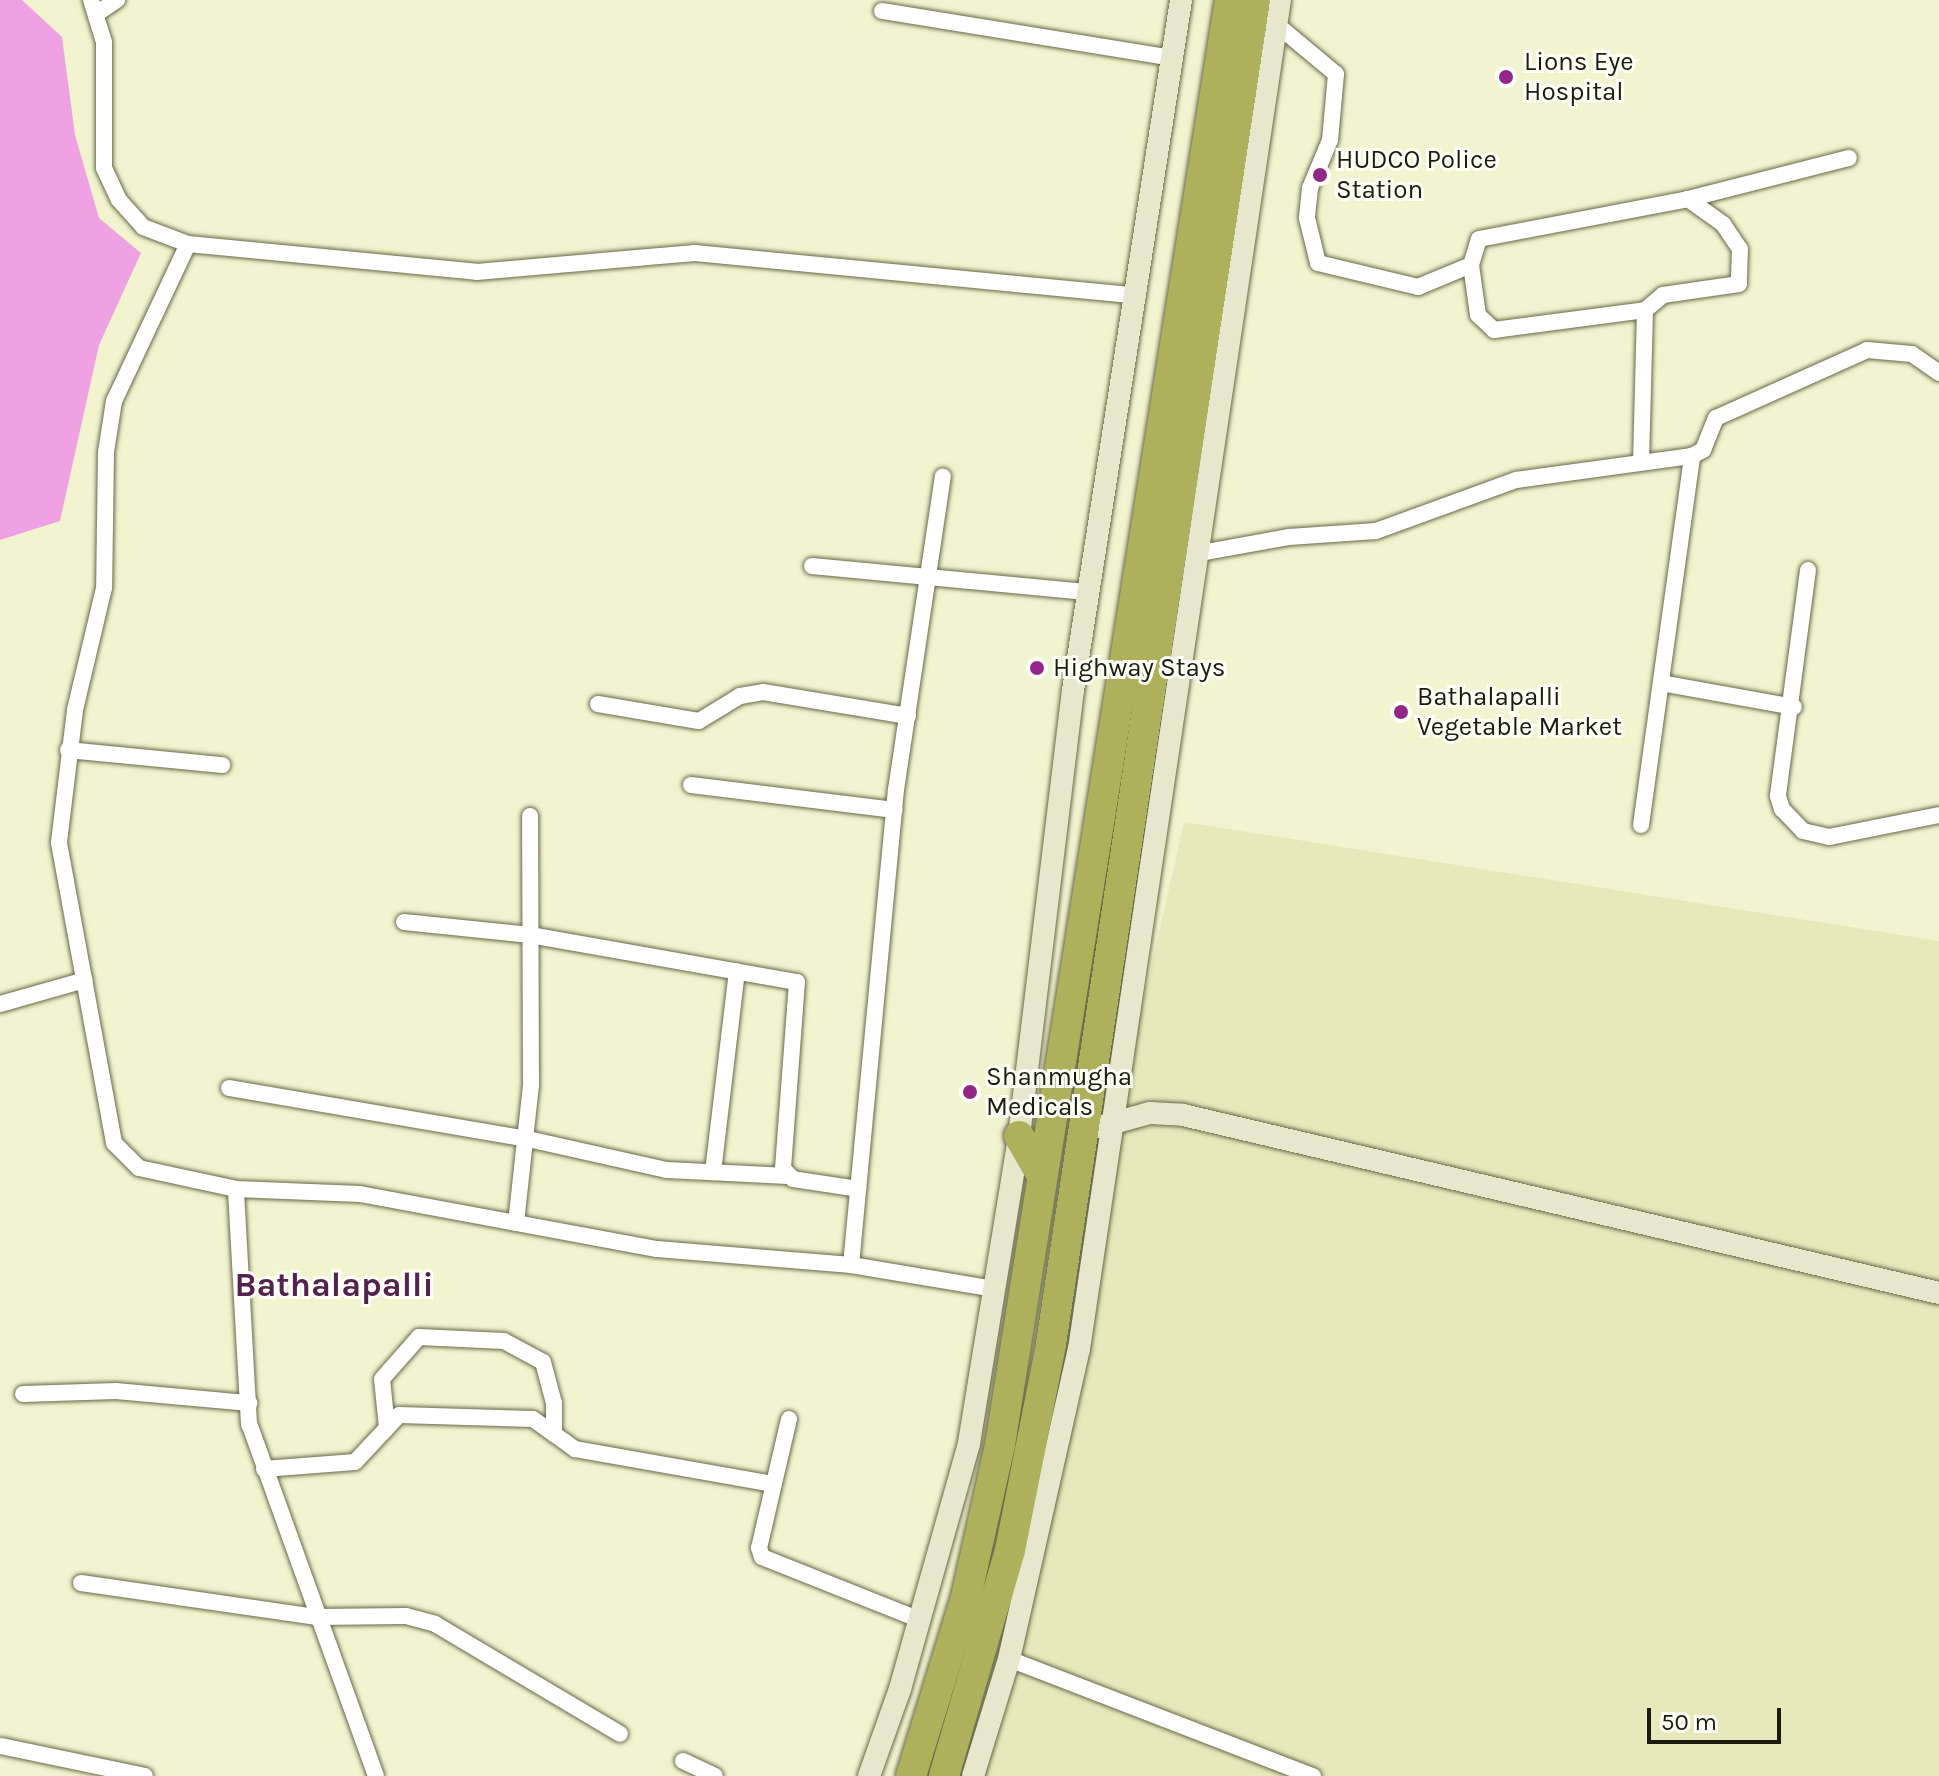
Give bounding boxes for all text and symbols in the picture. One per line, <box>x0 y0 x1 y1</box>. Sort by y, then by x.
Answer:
place label: Lions Eye Hospital <box>1524 46 1634 108</box>
marker: Lions Eye Hospital <box>1495 66 1517 88</box>
place label: HUDCO Police Station <box>1336 144 1497 206</box>
marker: HUDCO Police Station <box>1311 166 1329 184</box>
place label: Highway Stays <box>1053 652 1225 684</box>
marker: Highway Stays <box>1028 659 1046 677</box>
place label: Bathalapalli Vegetable Market <box>1417 681 1622 742</box>
marker: Bathalapalli Vegetable Market <box>1392 703 1410 721</box>
place label: Shanmugha Medicals <box>986 1061 1132 1122</box>
marker: Shanmugha Medicals <box>961 1083 979 1101</box>
district label: Bathalapalli <box>234 1266 434 1306</box>
scale bar <box>1651 1692 1785 1742</box>
text: 50 m <box>1661 1708 1717 1736</box>

